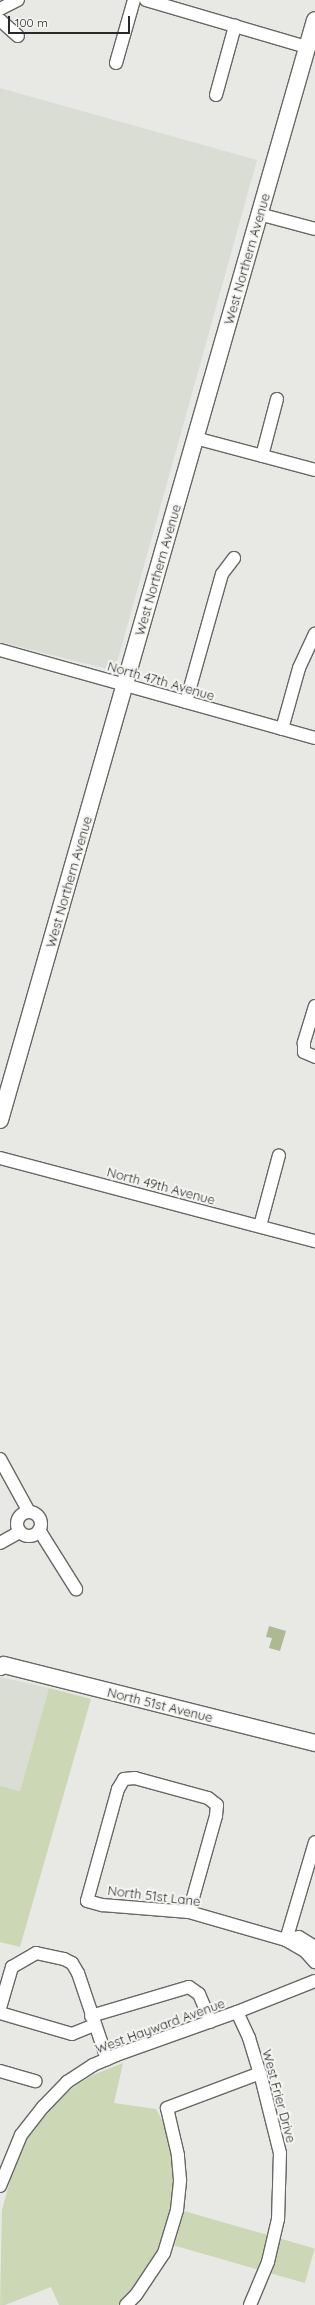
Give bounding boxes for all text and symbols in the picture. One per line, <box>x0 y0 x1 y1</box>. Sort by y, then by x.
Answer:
scale bar <box>10 8 132 34</box>
text: 100 m <box>15 15 48 30</box>
street label: West Northern Avenue <box>221 192 273 326</box>
street label: West Northern Avenue <box>132 503 184 637</box>
street label: North 47th Avenue <box>106 658 216 704</box>
street label: West Northern Avenue <box>43 815 95 949</box>
street label: North 49th Avenue <box>105 1164 217 1208</box>
street label: North 51st Avenue <box>106 1684 214 1726</box>
street label: North 51st Lane <box>107 1883 201 1909</box>
street label: West Hayward Avenue <box>93 1995 227 2057</box>
street label: West Frier Drive <box>259 2048 299 2144</box>

